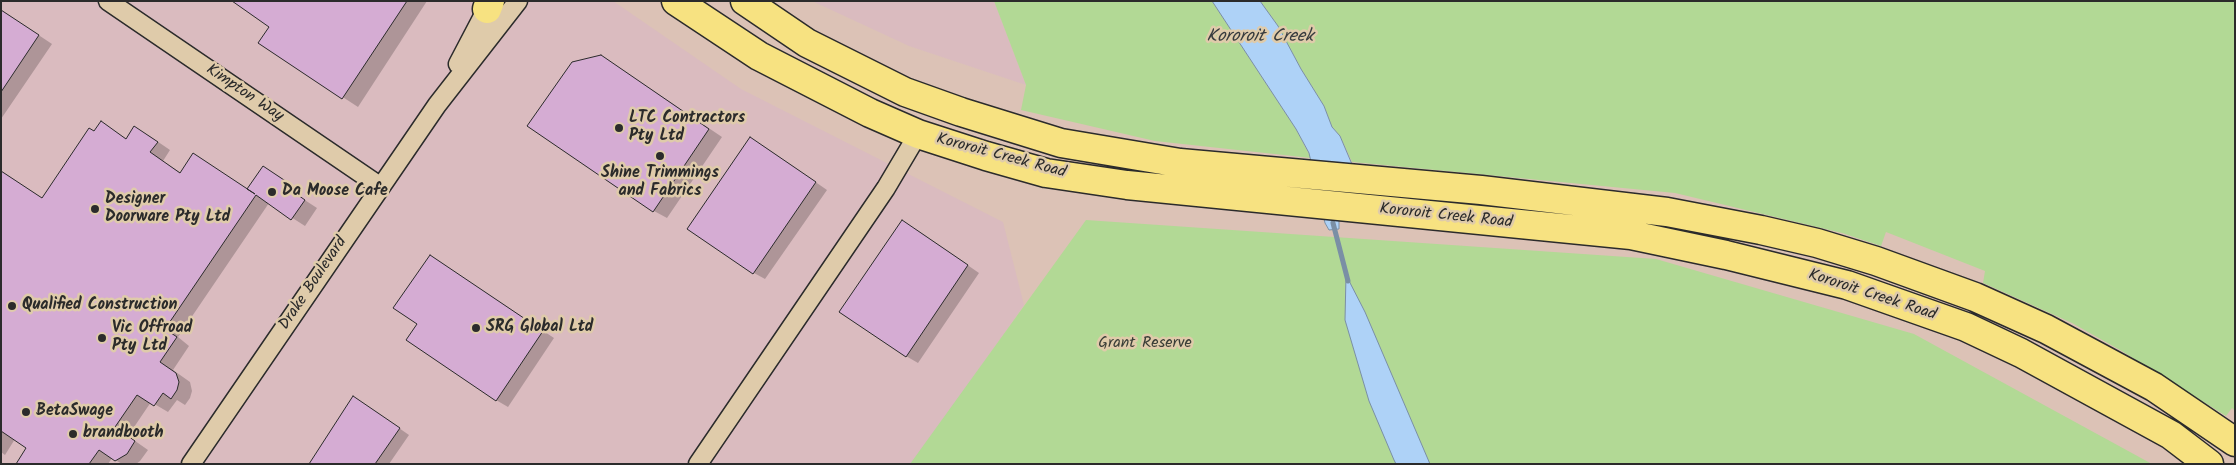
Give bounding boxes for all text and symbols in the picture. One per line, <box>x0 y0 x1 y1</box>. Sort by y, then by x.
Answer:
water label: Kororoit Creek <box>1207 27 1313 49</box>
street label: Kimpton Way <box>202 61 286 127</box>
place label: LTC Contractors Pty Ltd <box>629 109 745 147</box>
marker: LTC Contractors Pty Ltd <box>613 122 625 134</box>
street label: Kororoit Creek Road <box>934 130 1068 184</box>
marker: Shine Trimmings and Fabrics <box>654 150 666 162</box>
place label: Shine Trimmings and Fabrics <box>601 164 719 202</box>
place label: Da Moose Cafe <box>282 182 388 202</box>
marker: Da Moose Cafe <box>266 186 278 198</box>
place label: Designer Doorware Pty Ltd <box>105 190 230 228</box>
street label: Kororoit Creek Road <box>1379 200 1513 234</box>
marker: Designer Doorware Pty Ltd <box>89 203 101 215</box>
street label: Drake Boulevard <box>276 234 352 334</box>
street label: Kororoit Creek Road <box>1806 266 1938 326</box>
place label: Qualified Construction <box>22 296 177 316</box>
marker: Qualified Construction <box>6 300 18 312</box>
place label: SRG Global Ltd <box>486 318 593 338</box>
place label: Vic Offroad Pty Ltd <box>112 319 192 357</box>
marker: SRG Global Ltd <box>470 322 482 334</box>
marker: Vic Offroad Pty Ltd <box>96 332 108 344</box>
park label: Grant Reserve <box>1098 334 1192 354</box>
place label: BetaSwage <box>36 402 113 422</box>
marker: BetaSwage <box>20 406 32 418</box>
place label: brandbooth <box>83 424 163 444</box>
marker: brandbooth <box>67 428 79 440</box>

